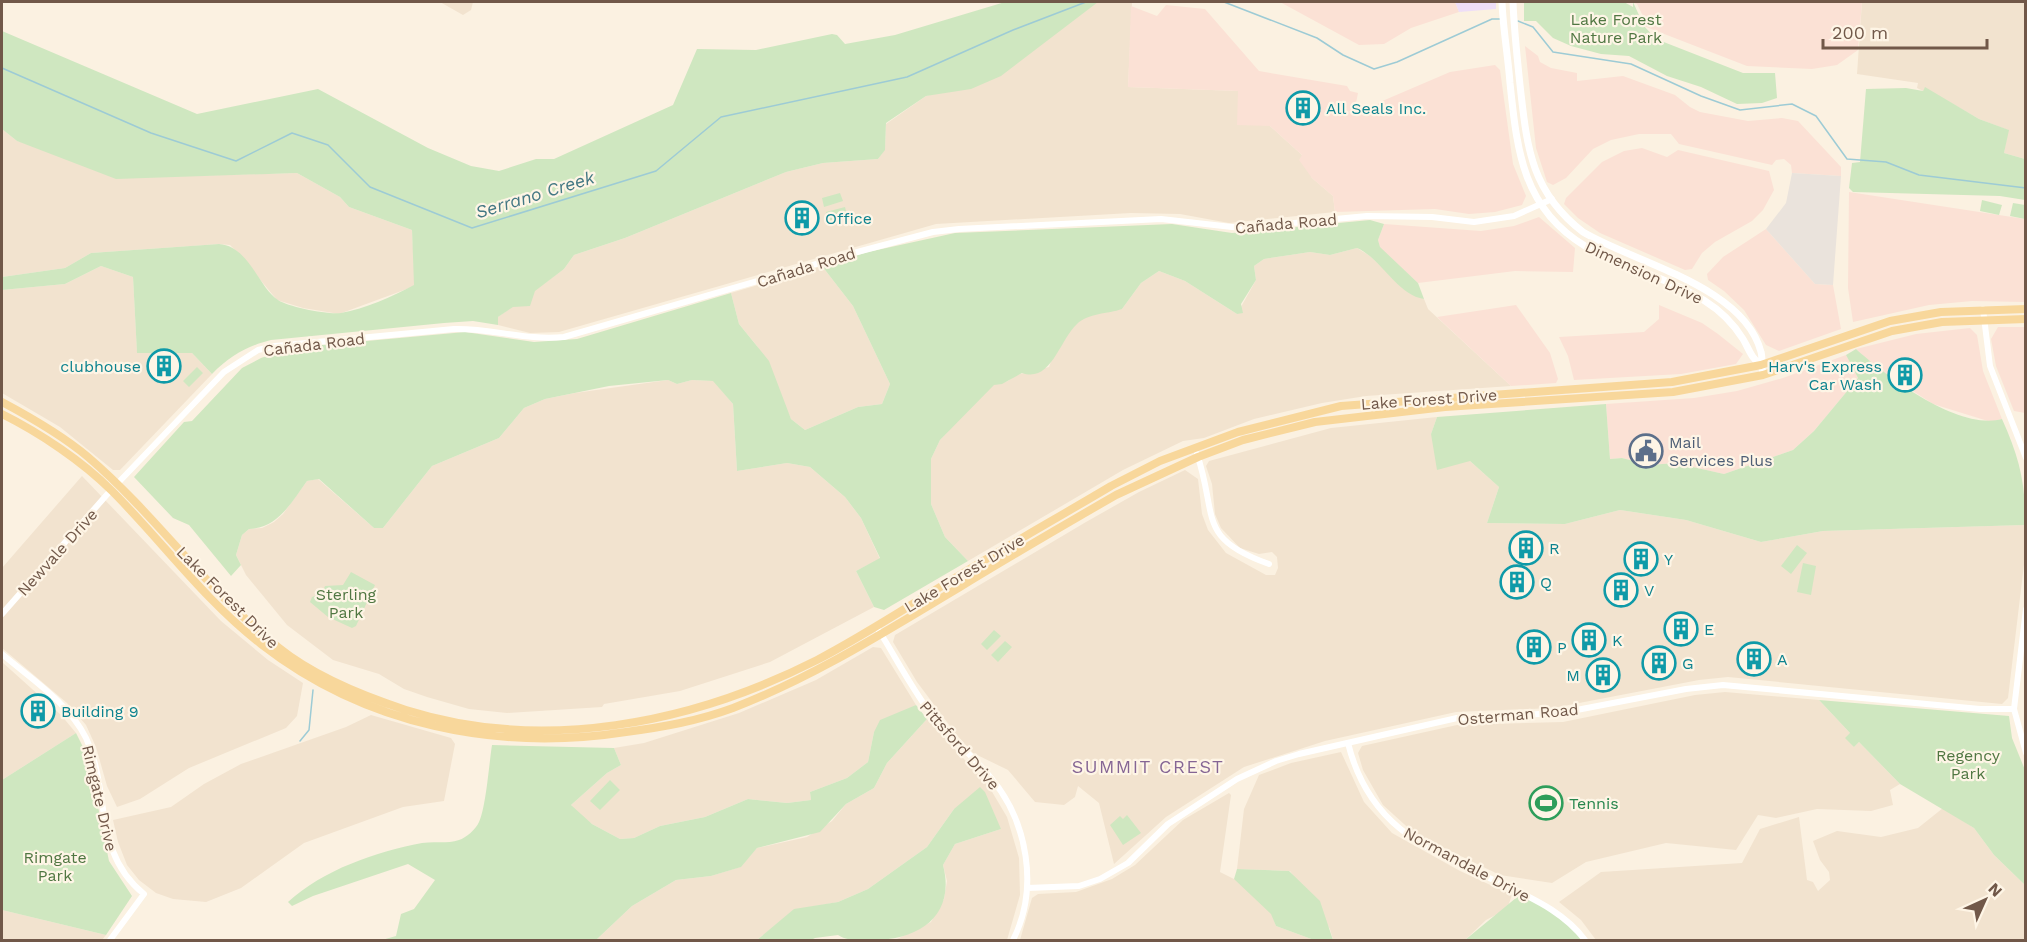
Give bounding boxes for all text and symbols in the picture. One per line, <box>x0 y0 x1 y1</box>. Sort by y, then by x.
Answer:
park label: Lake Forest Nature Park <box>1570 10 1662 47</box>
scale bar <box>1823 12 1986 50</box>
text: 200 m <box>1832 22 1888 43</box>
building icon: All Seals Inc. <box>1285 90 1321 126</box>
place label: All Seals Inc. <box>1326 99 1426 118</box>
water label: Serrano Creek <box>473 166 598 223</box>
building icon: Office <box>784 200 820 236</box>
place label: Office <box>825 209 872 228</box>
street label: Cañada Road <box>1234 210 1338 237</box>
street label: Dimension Drive <box>1582 237 1706 308</box>
street label: Cañada Road <box>754 243 858 292</box>
street label: Cañada Road <box>262 329 366 360</box>
building icon: clubhouse <box>146 348 182 384</box>
place label: clubhouse <box>60 357 141 376</box>
place label: Harv's Express Car Wash <box>1768 357 1882 394</box>
building icon: Harv's Express Car Wash <box>1887 357 1923 393</box>
street label: Lake Forest Drive <box>1360 385 1498 414</box>
public building icon: Mail Services Plus <box>1628 433 1664 469</box>
place label: Mail Services Plus <box>1669 433 1773 470</box>
street label: Newvale Drive <box>13 505 101 600</box>
street label: Lake Forest Drive <box>901 530 1028 617</box>
building icon: R <box>1508 530 1544 566</box>
place label: R <box>1549 539 1560 558</box>
building icon: Y <box>1623 541 1659 577</box>
street label: Lake Forest Drive <box>173 542 283 652</box>
place label: Y <box>1664 550 1673 569</box>
building icon: Q <box>1499 564 1535 600</box>
building icon: V <box>1603 572 1639 608</box>
place label: Q <box>1540 573 1552 592</box>
place label: V <box>1644 581 1654 600</box>
park label: Sterling Park <box>316 585 377 622</box>
building icon: E <box>1663 611 1699 647</box>
place label: E <box>1704 620 1714 639</box>
building icon: K <box>1571 622 1607 658</box>
building icon: P <box>1516 629 1552 665</box>
place label: K <box>1612 631 1623 650</box>
place label: P <box>1557 638 1567 657</box>
building icon: A <box>1736 641 1772 677</box>
building icon: G <box>1641 645 1677 681</box>
place label: A <box>1777 650 1788 669</box>
place label: G <box>1682 654 1694 673</box>
building icon: M <box>1585 657 1621 693</box>
place label: M <box>1566 666 1580 685</box>
building icon: Building 9 <box>20 693 56 729</box>
street label: Pittsford Drive <box>916 697 1004 794</box>
street label: Osterman Road <box>1457 700 1579 729</box>
place label: Building 9 <box>61 702 139 721</box>
street label: Rimgate Drive <box>78 743 121 853</box>
park label: Regency Park <box>1936 746 2001 783</box>
district label: SUMMIT CREST <box>1072 756 1224 777</box>
sports icon: Tennis <box>1528 785 1564 821</box>
place label: Tennis <box>1569 794 1619 813</box>
street label: Normandale Drive <box>1400 823 1533 906</box>
park label: Rimgate Park <box>23 848 87 885</box>
north arrow <box>1955 870 2015 930</box>
text: N <box>1984 879 2006 901</box>

